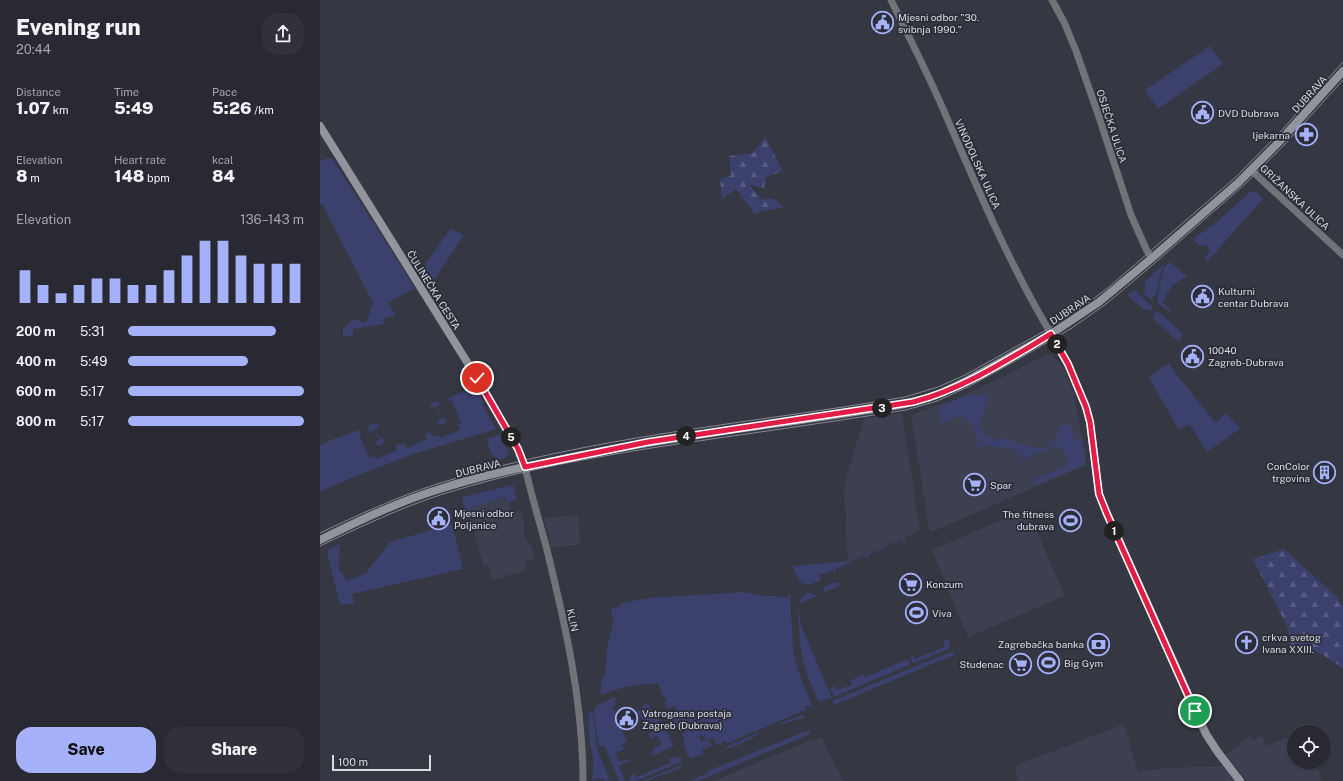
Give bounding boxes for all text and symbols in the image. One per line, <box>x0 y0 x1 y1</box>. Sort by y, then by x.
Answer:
public building icon: Mjesni odbor "30. svibnja 1990." <box>870 10 896 36</box>
place label: Mjesni odbor "30. svibnja 1990." <box>898 11 979 35</box>
button: share <box>262 13 304 55</box>
text: Evening run <box>16 14 141 40</box>
text: 20:44 <box>16 42 51 57</box>
street label: DUBRAVA <box>1289 73 1329 115</box>
text: Distance <box>16 86 61 98</box>
text: Time <box>114 86 139 98</box>
text: Pace <box>212 86 237 98</box>
street label: OSJEČKA ULICA <box>1094 88 1130 164</box>
text: 1.07 <box>16 98 50 118</box>
text: 5:49 <box>114 98 153 118</box>
text: 5:26 <box>212 98 252 118</box>
public building icon: DVD Dubrava <box>1189 100 1215 126</box>
text: km <box>50 104 69 116</box>
text: /km <box>252 104 274 116</box>
place label: DVD Dubrava <box>1218 107 1279 119</box>
street label: VINODOLSKA ULICA <box>953 117 1003 211</box>
pharmacy icon: ljekarna <box>1293 122 1319 148</box>
place label: ljekarna <box>1252 129 1290 141</box>
text: Elevation <box>16 154 63 166</box>
text: Heart rate <box>114 154 166 166</box>
text: kcal <box>212 154 233 166</box>
street label: GRIŽANSKA ULICA <box>1258 162 1332 232</box>
text: 8 <box>16 166 28 186</box>
text: 148 <box>114 166 144 186</box>
text: 84 <box>212 166 235 186</box>
text: m <box>28 172 40 184</box>
text: bpm <box>144 172 170 184</box>
text: Elevation <box>16 212 71 227</box>
text: 136–143 m <box>240 212 304 227</box>
street label: ČULINEČKA CESTA <box>405 248 463 332</box>
public building icon: Kulturni centar Dubrava <box>1189 284 1215 310</box>
place label: Kulturni centar Dubrava <box>1218 285 1289 309</box>
street label: DUBRAVA <box>1048 291 1092 327</box>
text: 200 m <box>16 324 56 339</box>
text: 5:31 <box>80 324 105 339</box>
pin: 2 <box>1047 334 1067 354</box>
text: 2 <box>1054 338 1061 350</box>
public building icon: 10040 Zagreb-Dubrava <box>1179 343 1205 369</box>
place label: 10040 Zagreb-Dubrava <box>1208 344 1284 368</box>
text: 400 m <box>16 354 56 369</box>
text: 5:49 <box>80 354 107 369</box>
pin <box>460 361 494 395</box>
icon: check <box>466 367 488 389</box>
text: 600 m <box>16 384 56 399</box>
text: 5:17 <box>80 384 104 399</box>
pin: 3 <box>872 398 892 418</box>
text: 3 <box>878 402 886 414</box>
text: 800 m <box>16 414 56 429</box>
text: 5:17 <box>80 414 104 429</box>
pin: 4 <box>676 426 696 446</box>
pin: 5 <box>501 427 521 447</box>
text: 4 <box>682 430 690 442</box>
text: 5 <box>507 431 515 443</box>
street label: DUBRAVA <box>454 457 502 479</box>
building icon: ConColor trgovina <box>1312 459 1338 485</box>
place label: ConColor trgovina <box>1267 460 1310 484</box>
supermarket icon: Spar <box>961 472 987 498</box>
place label: Spar <box>990 479 1012 491</box>
public building icon: Mjesni odbor Poljanice <box>426 506 452 532</box>
place label: Mjesni odbor Poljanice <box>454 507 514 531</box>
sports icon: The fitness dubrava <box>1057 507 1083 533</box>
place label: The fitness dubrava <box>1002 508 1054 532</box>
pin: 1 <box>1104 521 1124 541</box>
text: 1 <box>1112 525 1116 537</box>
supermarket icon: Konzum <box>897 571 923 597</box>
place label: Konzum <box>926 578 963 590</box>
sports icon: Viva <box>904 600 930 626</box>
place label: Viva <box>932 607 952 619</box>
street label: KLIN <box>565 608 581 632</box>
church icon: crkva svetog Ivana XXIII. <box>1233 630 1259 656</box>
bank icon: Zagrebačka banka <box>1086 631 1112 657</box>
place label: crkva svetog Ivana XXIII. <box>1262 631 1321 655</box>
place label: Zagrebačka banka <box>998 638 1084 650</box>
sports icon: Big Gym <box>1035 650 1061 676</box>
supermarket icon: Studenac <box>1007 651 1033 677</box>
place label: Big Gym <box>1064 657 1103 669</box>
place label: Studenac <box>960 658 1004 670</box>
pin <box>1178 694 1212 728</box>
icon: arrive <box>1184 700 1206 722</box>
public building icon: Vatrogasna postaja Zagreb (Dubrava) <box>614 706 640 732</box>
place label: Vatrogasna postaja Zagreb (Dubrava) <box>642 707 731 731</box>
map controls <box>1287 725 1331 769</box>
button: locate <box>1287 725 1331 769</box>
button: Save <box>16 727 156 773</box>
button: Share <box>164 727 304 773</box>
scale bar <box>332 753 431 772</box>
text: 100 m <box>338 756 368 768</box>

